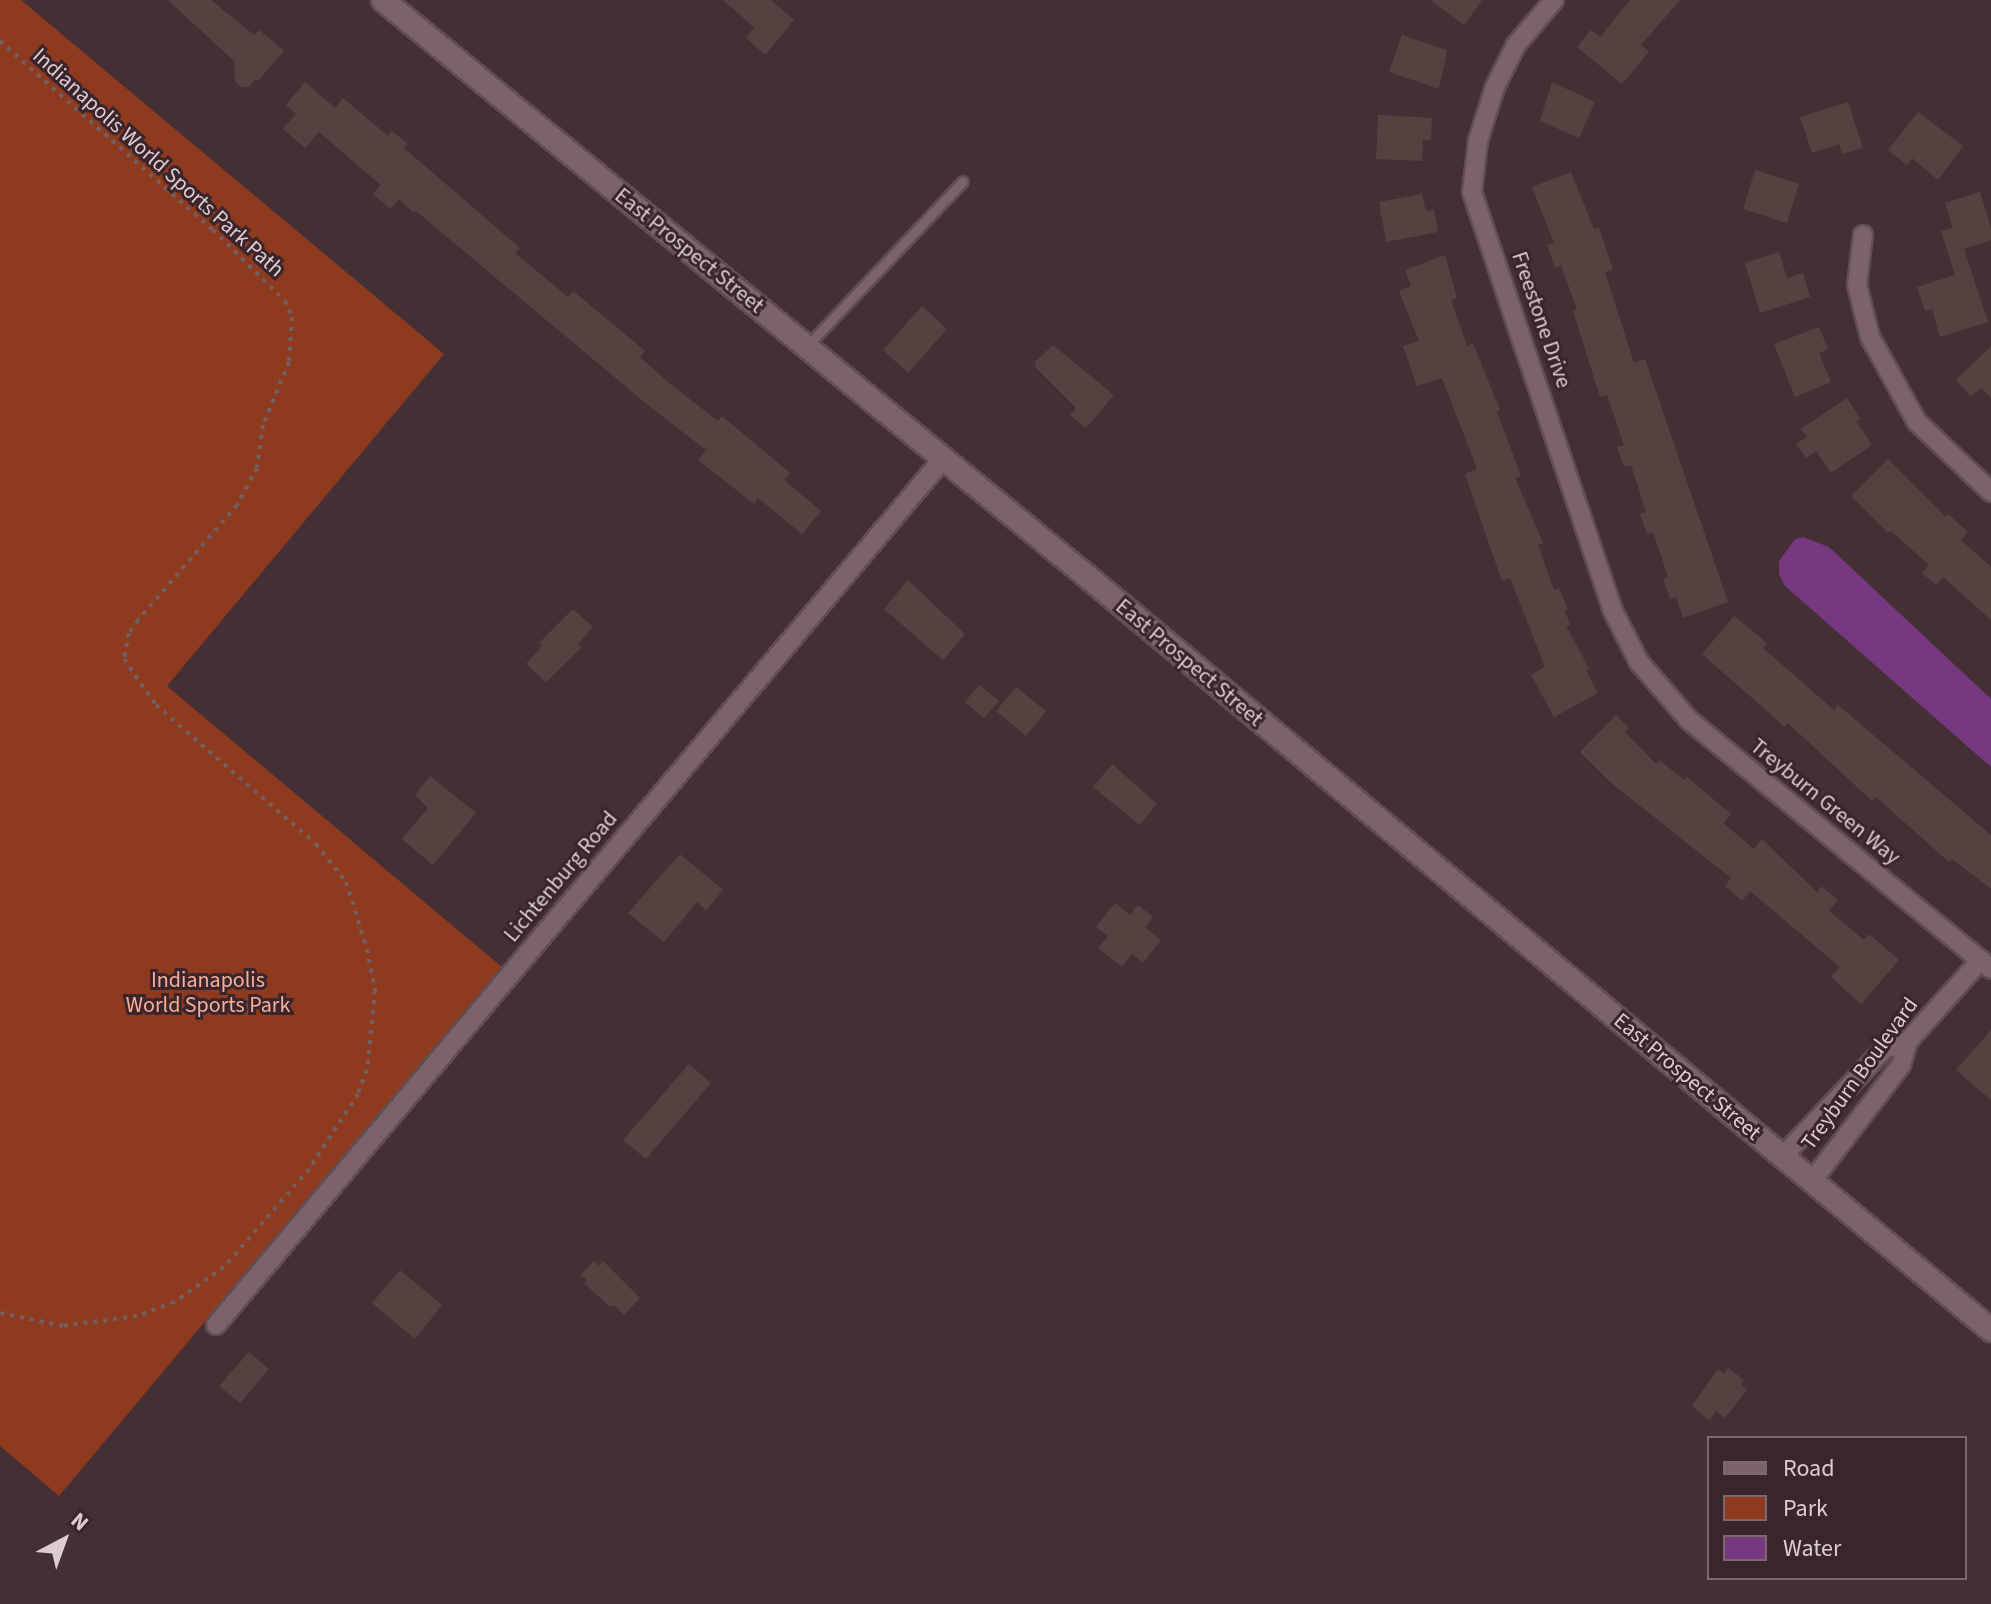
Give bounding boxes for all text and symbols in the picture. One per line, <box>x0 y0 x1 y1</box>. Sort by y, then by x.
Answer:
street label: Indianapolis World Sports Park Path <box>27 43 289 283</box>
street label: East Prospect Street <box>609 183 769 319</box>
street label: Freestone Drive <box>1505 248 1577 392</box>
street label: East Prospect Street <box>1110 594 1268 732</box>
street label: Treyburn Green Way <box>1745 733 1905 871</box>
street label: Lichtenburg Road <box>499 806 623 948</box>
park label: Indianapolis World Sports Park <box>126 967 290 1018</box>
street label: Treyburn Boulevard <box>1796 993 1924 1155</box>
street label: East Prospect Street <box>1608 1008 1766 1146</box>
legend <box>1707 1436 1967 1580</box>
text: Road <box>1783 1451 1835 1486</box>
text: Park <box>1783 1491 1828 1526</box>
north arrow <box>24 1500 104 1580</box>
text: N <box>64 1505 96 1539</box>
text: Water <box>1783 1531 1841 1566</box>

